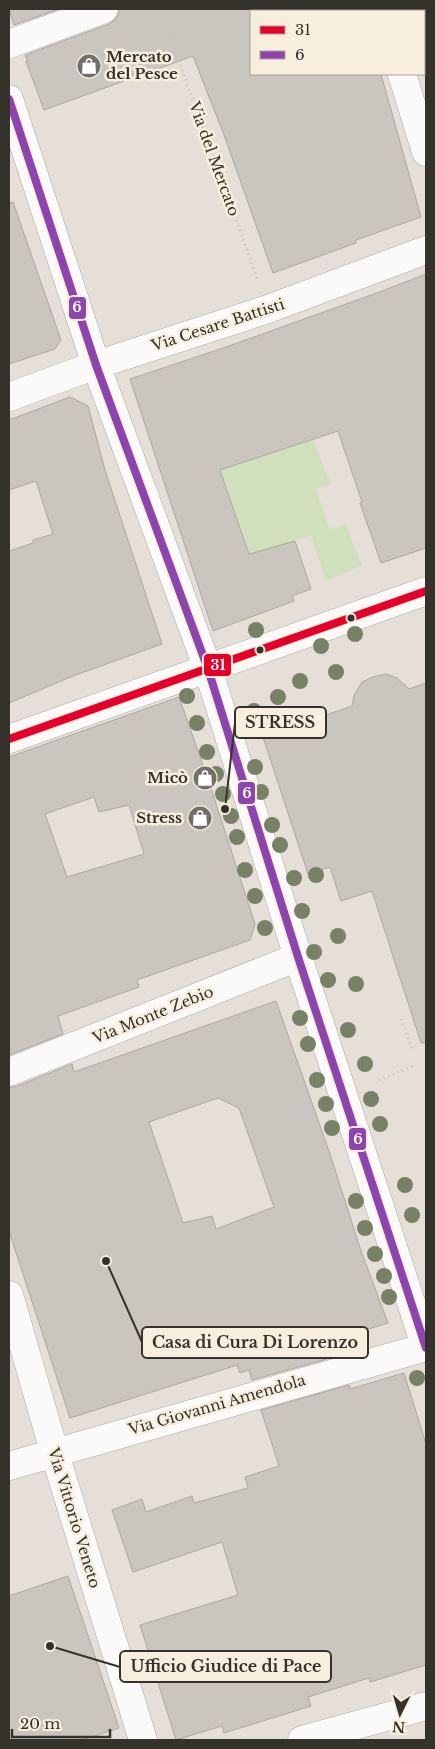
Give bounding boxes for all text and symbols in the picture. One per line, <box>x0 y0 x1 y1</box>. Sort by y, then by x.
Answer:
legend <box>250 10 425 75</box>
text: 31 <box>295 20 311 39</box>
text: 6 <box>295 45 305 64</box>
place label: Mercato del Pesce <box>106 47 178 83</box>
shop icon: Mercato del Pesce <box>76 53 102 79</box>
street label: Via del Mercato <box>185 98 244 219</box>
street label: Via Cesare Battisti <box>148 294 287 355</box>
line badge: 6 <box>68 296 87 320</box>
text: 6 <box>72 298 82 316</box>
unlabelled marker <box>346 613 356 623</box>
unlabelled marker <box>255 645 265 655</box>
line badge: 31 <box>203 653 232 677</box>
text: 31 <box>210 656 226 674</box>
callout: STRESS <box>235 707 326 738</box>
text: STRESS <box>245 712 315 732</box>
shop icon: Micò <box>192 765 218 791</box>
place label: Micò <box>147 768 188 787</box>
line badge: 6 <box>237 781 256 805</box>
text: 6 <box>242 784 252 802</box>
shop icon: Stress <box>187 805 213 831</box>
place label: Stress <box>136 808 182 827</box>
street label: Via Monte Zebio <box>89 982 216 1048</box>
line badge: 6 <box>348 1127 367 1151</box>
text: 6 <box>353 1130 363 1148</box>
callout: Casa di Cura Di Lorenzo <box>142 1327 368 1358</box>
text: Casa di Cura Di Lorenzo <box>152 1332 358 1352</box>
street label: Via Giovanni Amendola <box>125 1370 308 1439</box>
street label: Via Vittorio Veneto <box>44 1444 105 1590</box>
callout: Ufficio Giudice di Pace <box>120 1651 331 1682</box>
text: Ufficio Giudice di Pace <box>131 1656 321 1676</box>
north arrow <box>375 1689 425 1739</box>
scale bar <box>12 1706 110 1738</box>
text: 20 m <box>20 1714 60 1733</box>
text: N <box>392 1717 406 1736</box>

